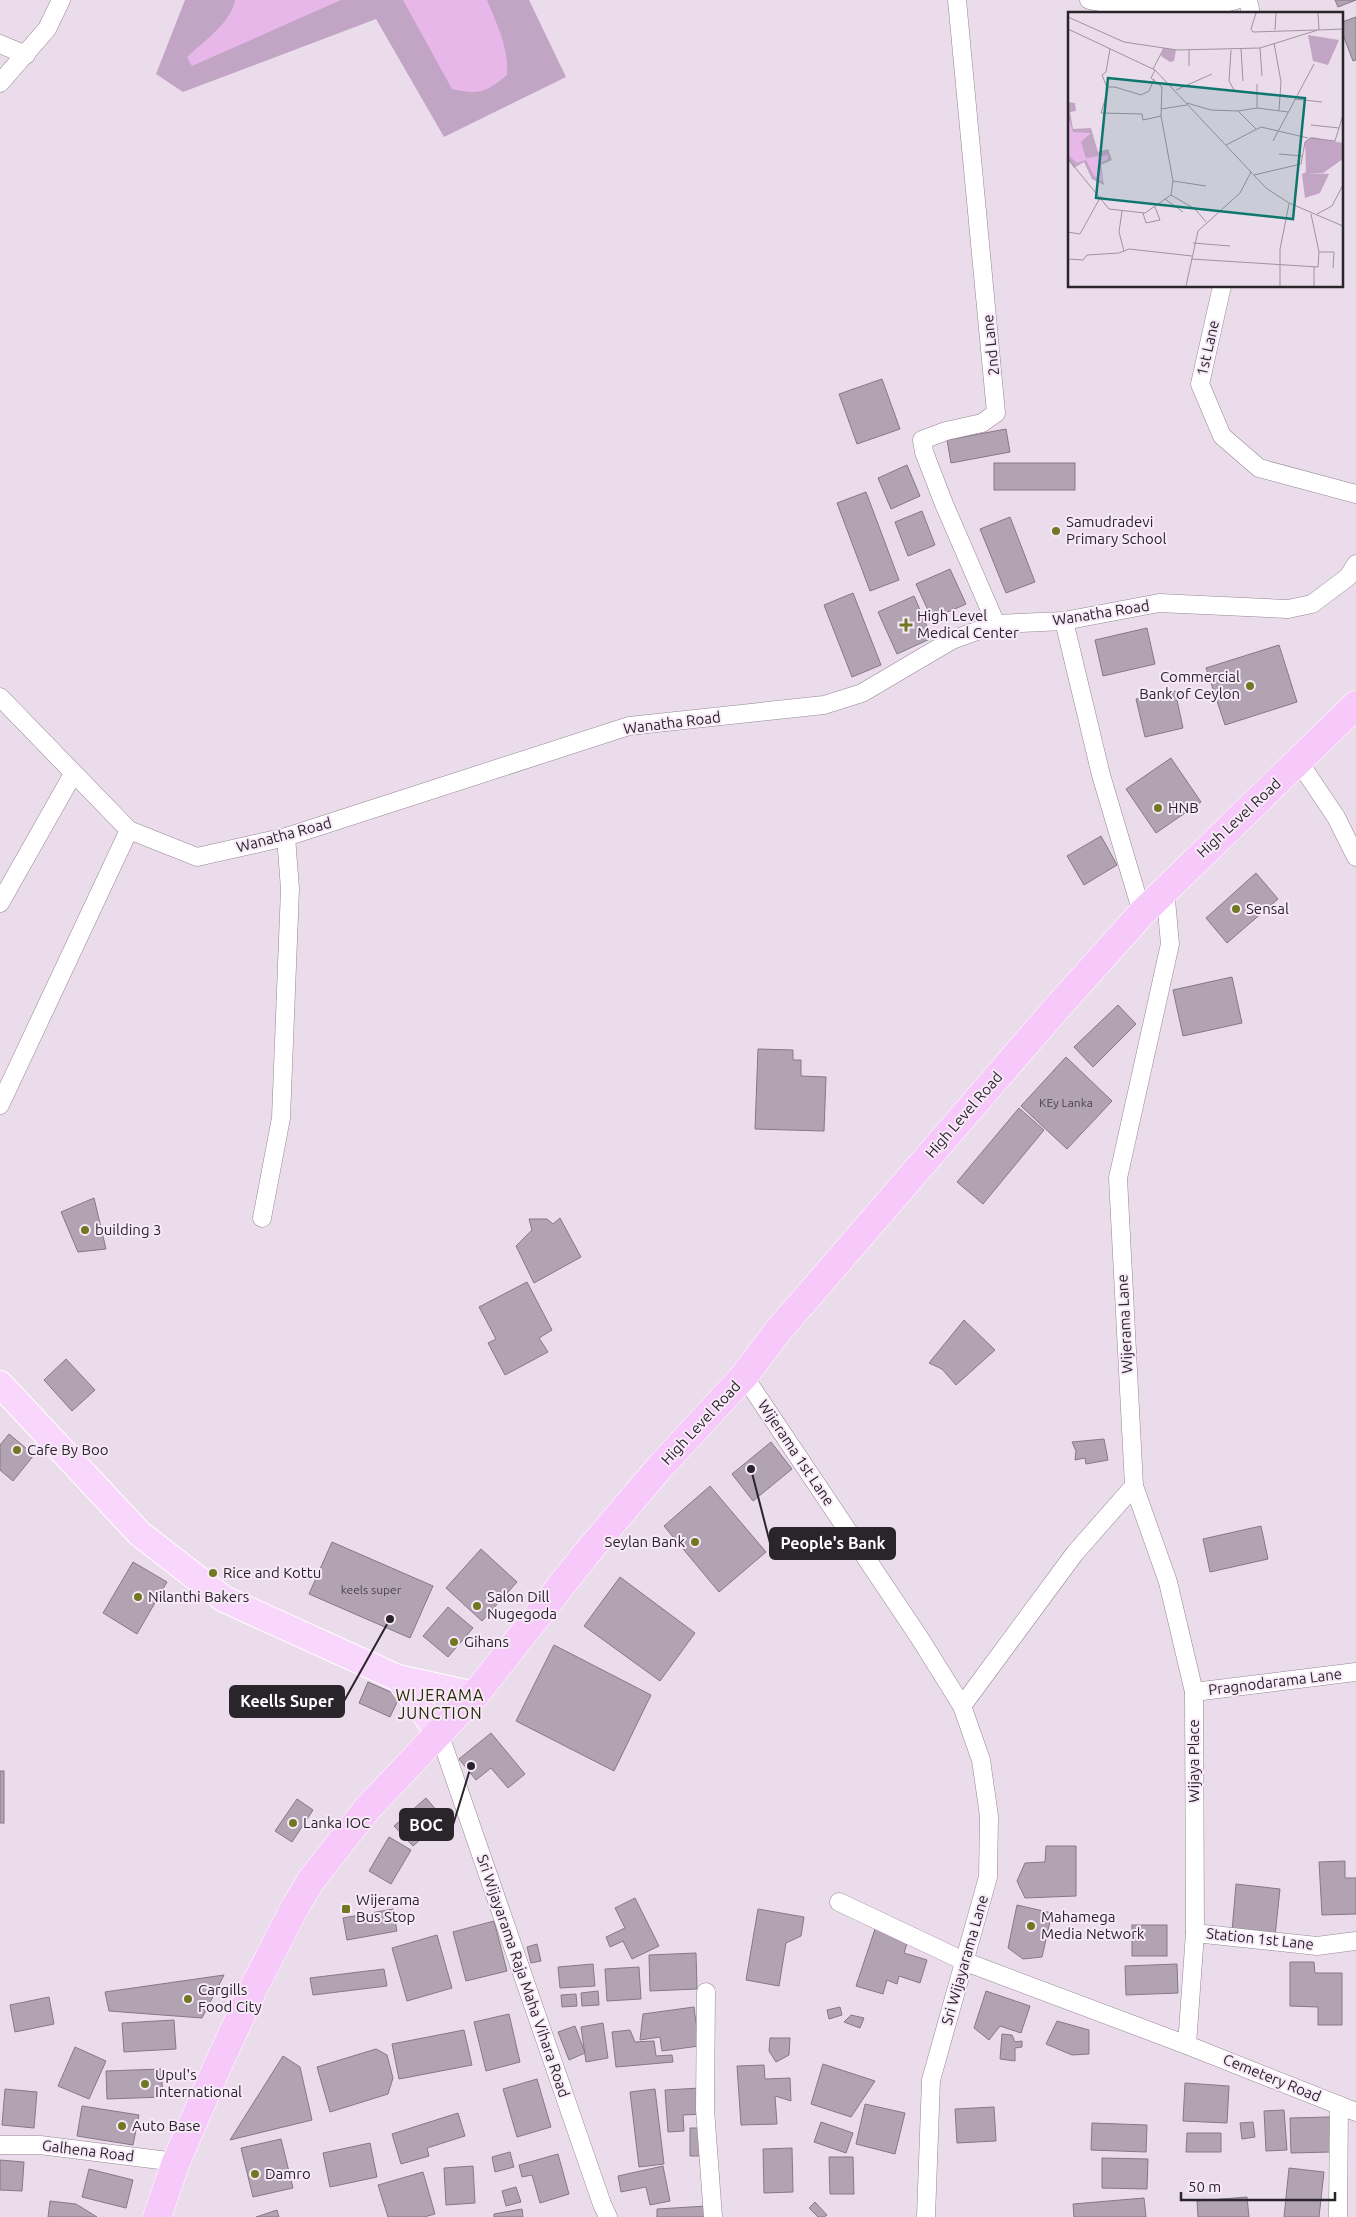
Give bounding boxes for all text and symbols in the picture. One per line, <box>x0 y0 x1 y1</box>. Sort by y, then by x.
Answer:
inset map <box>1068 12 1344 288</box>
street label: 2nd Lane <box>979 314 1002 376</box>
street label: 1st Lane <box>1193 318 1222 377</box>
place label: Samudradevi Primary School <box>1066 513 1167 547</box>
marker: Samudradevi Primary School <box>1050 525 1062 537</box>
street label: Wanatha Road <box>1051 596 1151 629</box>
place label: High Level Medical Center <box>917 607 1019 641</box>
marker: High Level Medical Center <box>899 618 913 632</box>
place label: Commercial Bank of Ceylon <box>1139 668 1240 702</box>
marker: Commercial Bank of Ceylon <box>1244 680 1256 692</box>
street label: Wanatha Road <box>622 708 721 737</box>
street label: High Level Road <box>1193 775 1284 861</box>
place label: HNB <box>1168 799 1199 816</box>
marker: HNB <box>1152 802 1164 814</box>
street label: Wanatha Road <box>234 814 333 855</box>
place label: Sensal <box>1246 900 1289 917</box>
marker: Sensal <box>1230 903 1242 915</box>
street label: High Level Road <box>922 1068 1006 1161</box>
house number: KEy Lanka <box>1039 1096 1093 1109</box>
place label: building 3 <box>95 1221 161 1238</box>
marker: building 3 <box>79 1224 91 1236</box>
street label: Wijerama Lane <box>1113 1274 1136 1374</box>
street label: High Level Road <box>658 1377 744 1468</box>
street label: Wijerama 1st Lane <box>755 1397 838 1509</box>
place label: Cafe By Boo <box>27 1441 109 1458</box>
marker: Cafe By Boo <box>11 1444 23 1456</box>
callout: People's Bank <box>770 1528 895 1559</box>
place label: Seylan Bank <box>605 1533 685 1550</box>
text: People's Bank <box>780 1534 886 1552</box>
marker: Seylan Bank <box>689 1536 701 1548</box>
place label: Rice and Kottu <box>223 1564 321 1581</box>
marker: Rice and Kottu <box>207 1567 219 1579</box>
house number: keels super <box>341 1583 402 1596</box>
place label: Nilanthi Bakers <box>148 1588 249 1605</box>
place label: Salon Dill Nugegoda <box>487 1588 557 1622</box>
marker: Nilanthi Bakers <box>132 1591 144 1603</box>
marker: Salon Dill Nugegoda <box>471 1600 483 1612</box>
place label: Gihans <box>464 1633 509 1650</box>
marker: Gihans <box>448 1636 460 1648</box>
street label: Pragnodarama Lane <box>1207 1665 1343 1698</box>
callout: Keells Super <box>230 1686 344 1717</box>
district label: WIJERAMA JUNCTION <box>396 1686 484 1722</box>
text: Keells Super <box>240 1692 334 1710</box>
street label: Wijaya Place <box>1185 1719 1202 1803</box>
callout: BOC <box>400 1809 453 1840</box>
place label: Lanka IOC <box>303 1814 370 1831</box>
text: BOC <box>409 1816 443 1834</box>
marker: Lanka IOC <box>287 1817 299 1829</box>
street label: Sri Wijayarama Raja Maha Vihara Road <box>474 1852 573 2100</box>
place label: Wijerama Bus Stop <box>356 1891 420 1925</box>
street label: Sri Wijayarama Lane <box>938 1893 991 2027</box>
marker: Wijerama Bus Stop <box>340 1903 352 1915</box>
place label: Mahamega Media Network <box>1041 1908 1145 1942</box>
marker: Mahamega Media Network <box>1025 1920 1037 1932</box>
street label: Station 1st Lane <box>1205 1924 1315 1953</box>
place label: Cargills Food City <box>198 1981 262 2015</box>
marker: Cargills Food City <box>182 1993 194 2005</box>
street label: Cemetery Road <box>1221 2050 1324 2105</box>
place label: Upul's International <box>155 2066 242 2100</box>
marker: Upul's International <box>139 2078 151 2090</box>
place label: Auto Base <box>132 2117 200 2134</box>
marker: Auto Base <box>116 2120 128 2132</box>
street label: Galhena Road <box>41 2136 135 2165</box>
place label: Damro <box>265 2165 311 2182</box>
marker: Damro <box>249 2168 261 2180</box>
scale bar <box>1181 2170 1335 2202</box>
text: 50 m <box>1188 2178 1221 2195</box>

